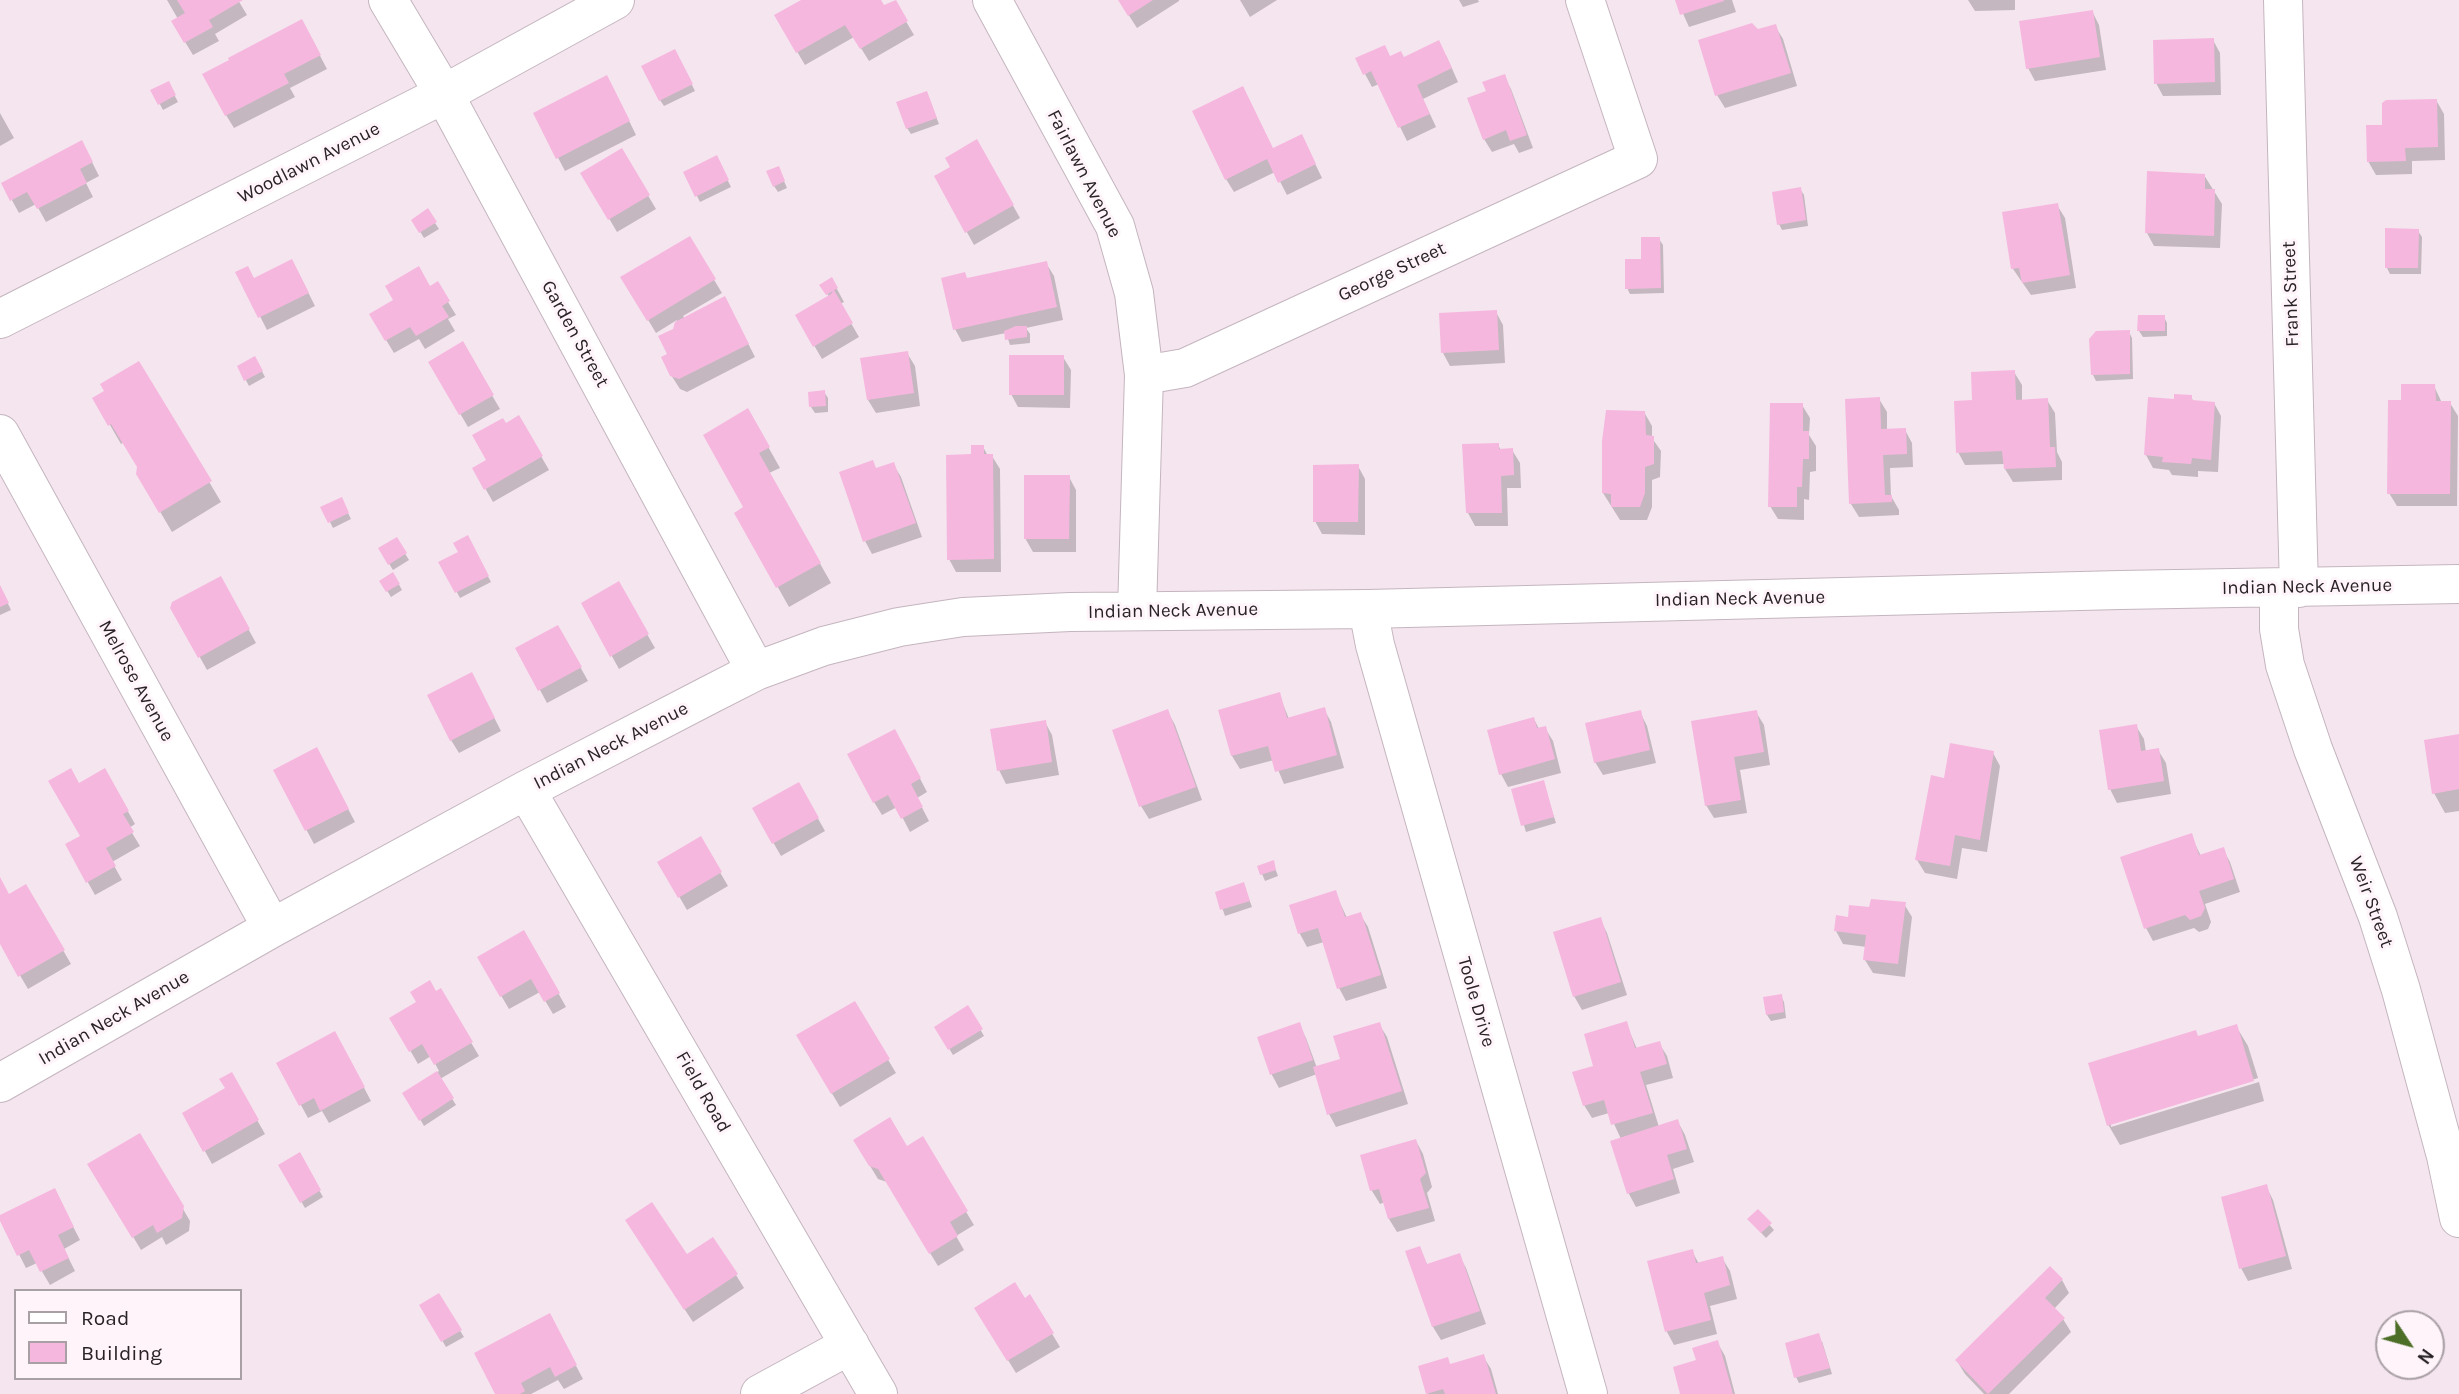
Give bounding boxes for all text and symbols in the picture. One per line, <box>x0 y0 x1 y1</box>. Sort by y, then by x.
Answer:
street label: Fairlawn Avenue <box>1042 106 1126 242</box>
street label: Woodlawn Avenue <box>234 117 384 209</box>
street label: George Street <box>1335 237 1449 307</box>
street label: Frank Street <box>2278 241 2304 347</box>
street label: Garden Street <box>536 277 614 391</box>
street label: Indian Neck Avenue <box>2222 574 2392 600</box>
street label: Indian Neck Avenue <box>1655 586 1825 612</box>
street label: Indian Neck Avenue <box>1088 598 1258 624</box>
street label: Melrose Avenue <box>93 616 179 746</box>
street label: Indian Neck Avenue <box>530 697 692 795</box>
street label: Weir Street <box>2344 853 2398 951</box>
street label: Toole Drive <box>1452 954 1500 1050</box>
street label: Indian Neck Avenue <box>34 966 194 1070</box>
street label: Field Road <box>671 1047 735 1137</box>
legend <box>14 1289 242 1380</box>
text: Road <box>81 1306 129 1330</box>
north arrow <box>2375 1310 2445 1380</box>
text: Building <box>81 1341 162 1365</box>
text: N <box>2412 1344 2438 1368</box>

